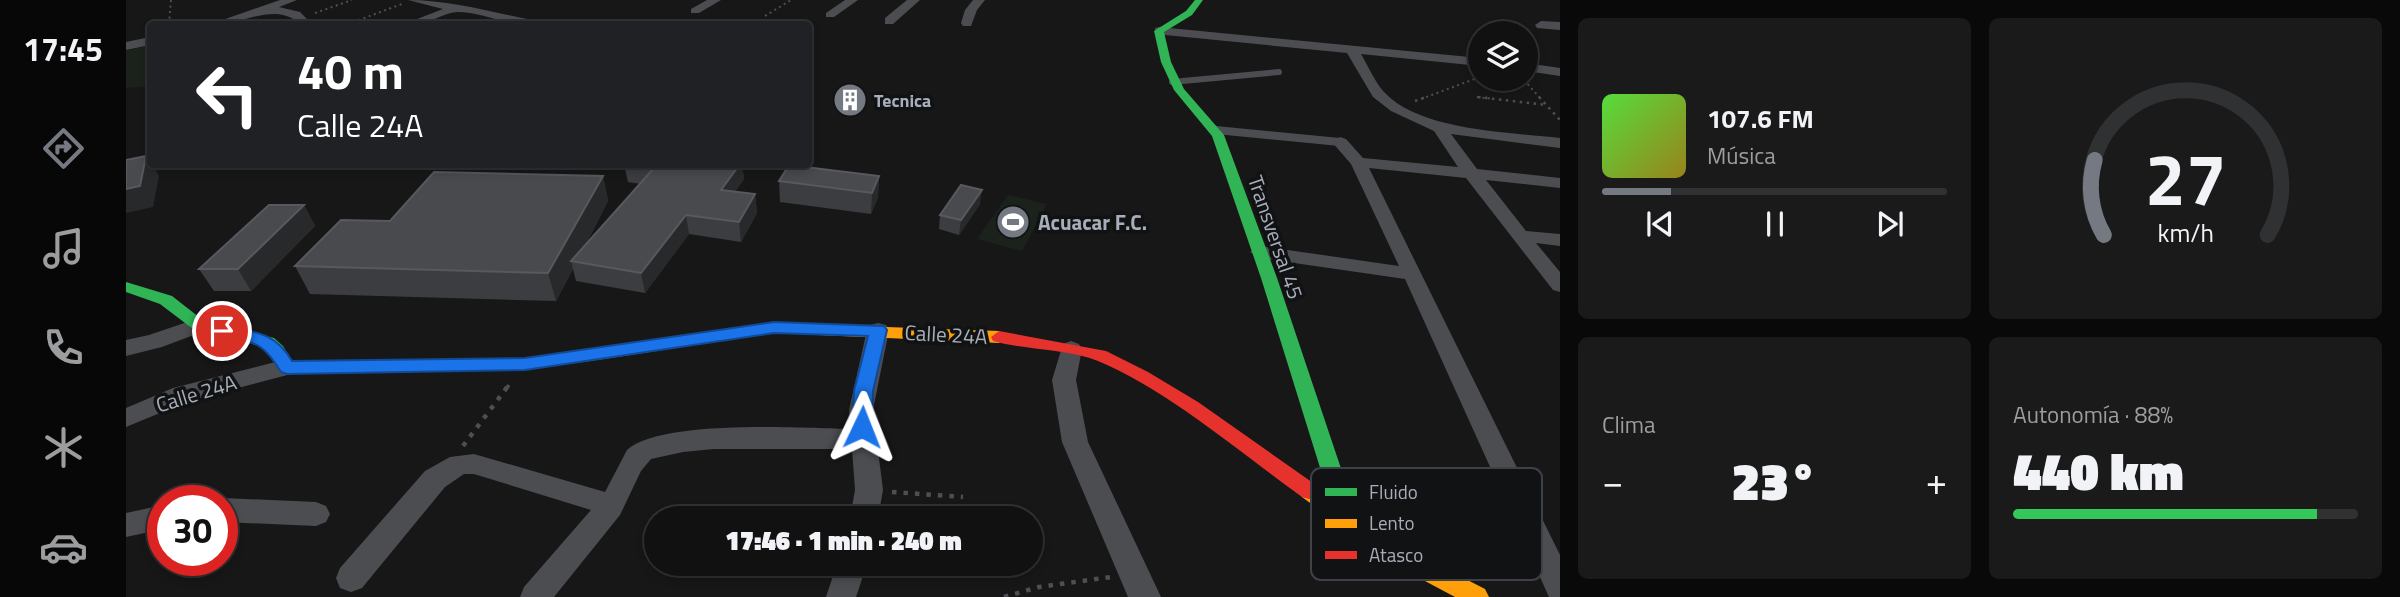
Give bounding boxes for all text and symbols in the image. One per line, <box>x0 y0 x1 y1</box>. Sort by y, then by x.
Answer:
map controls <box>1468 21 1538 91</box>
button: layers <box>1468 21 1538 91</box>
text: 17:45 <box>23 25 103 73</box>
text: 40 m <box>297 33 404 108</box>
icon: left <box>182 49 273 140</box>
building icon: Tecnica <box>831 81 869 119</box>
place label: Tecnica <box>874 87 931 114</box>
text: 107.6 FM <box>1707 99 1814 138</box>
text: Calle 24A <box>297 101 423 149</box>
text: 27 <box>2145 123 2226 233</box>
icon: directions <box>39 124 88 173</box>
text: Música <box>1707 138 1776 173</box>
street label: Transversal 45 <box>1240 171 1312 303</box>
sports icon: Acuacar F.C. <box>994 203 1032 241</box>
icon: previous <box>1641 205 1679 243</box>
icon: pause <box>1756 205 1794 243</box>
icon: next <box>1871 205 1909 243</box>
place label: Acuacar F.C. <box>1038 206 1147 238</box>
text: km/h <box>2157 214 2214 252</box>
icon: music <box>39 224 88 273</box>
pin <box>192 301 252 361</box>
icon: arrive <box>203 312 241 350</box>
street label: Calle 24A <box>904 316 989 352</box>
icon: phone <box>39 323 88 372</box>
street label: Calle 24A <box>152 365 241 420</box>
position arrow <box>825 390 899 464</box>
text: Autonomía · 88% <box>2013 397 2173 432</box>
text: Clima <box>1602 407 1656 442</box>
icon: climate <box>39 423 88 472</box>
text: 440 km <box>2013 431 2184 510</box>
text: 23° <box>1732 441 1817 520</box>
text: − <box>1602 452 1623 510</box>
text: + <box>1926 452 1947 510</box>
legend <box>1311 468 1542 580</box>
text: Fluido <box>1369 477 1418 506</box>
speed limit sign: 30 <box>147 485 238 576</box>
text: Lento <box>1369 508 1414 537</box>
text: 17:46 · 1 min · 240 m <box>725 521 962 560</box>
icon: car <box>39 523 88 572</box>
text: Atasco <box>1369 540 1423 569</box>

